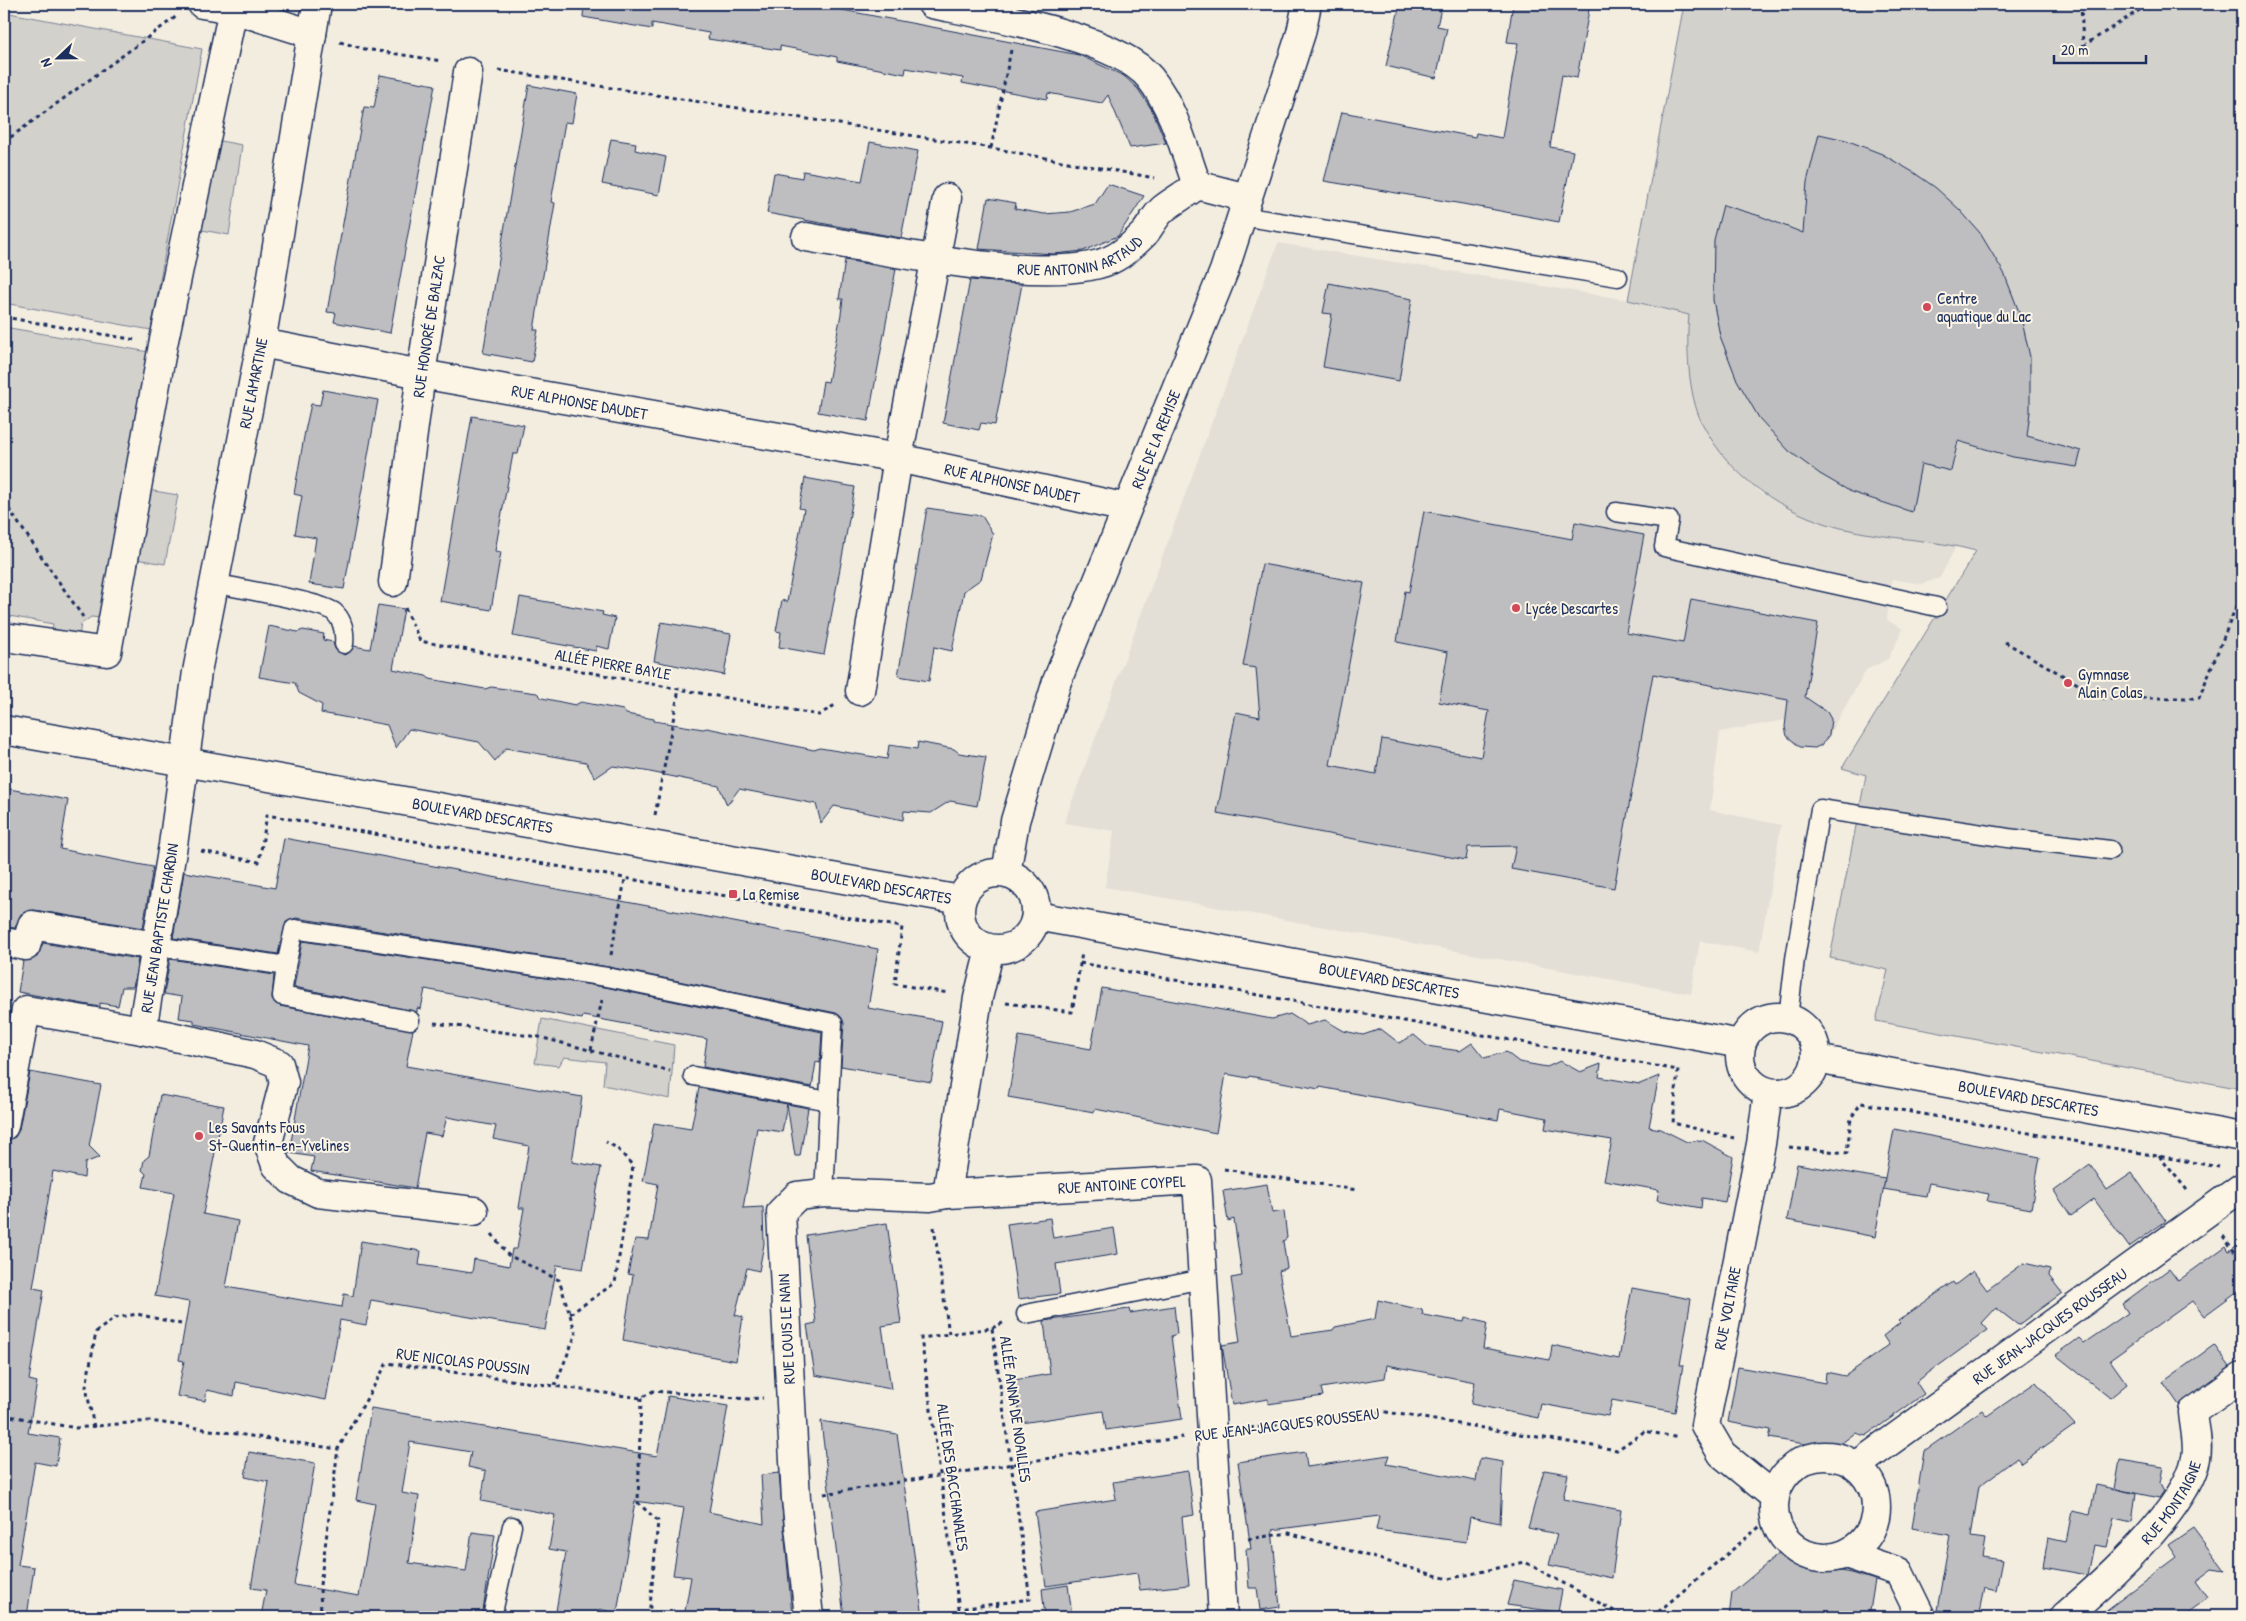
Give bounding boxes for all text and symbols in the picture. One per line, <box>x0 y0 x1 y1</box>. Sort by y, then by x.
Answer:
north arrow <box>32 32 82 82</box>
scale bar <box>2054 32 2146 64</box>
text: 20 m <box>2061 39 2088 60</box>
text: N <box>35 56 56 70</box>
street label: RUE ANTONIN ARTAUD <box>1017 230 1147 280</box>
street label: RUE HONORÉ DE BALZAC <box>407 254 450 399</box>
place label: Centre aquatique du Lac <box>1937 287 2032 327</box>
marker: Centre aquatique du Lac <box>1921 301 1933 313</box>
street label: RUE LAMARTINE <box>233 336 273 430</box>
street label: RUE ALPHONSE DAUDET <box>510 379 650 425</box>
street label: RUE DE LA REMISE <box>1126 387 1185 492</box>
street label: RUE ALPHONSE DAUDET <box>942 457 1082 508</box>
place label: Lycée Descartes <box>1526 597 1618 619</box>
marker: Lycée Descartes <box>1510 602 1522 614</box>
street label: ALLÉE PIERRE BAYLE <box>553 643 673 685</box>
place label: Gymnase Alain Colas <box>2078 663 2143 703</box>
marker: Gymnase Alain Colas <box>2062 677 2074 689</box>
street label: BOULEVARD DESCARTES <box>411 792 555 838</box>
street label: RUE JEAN BAPTISTE CHARDIN <box>135 842 183 1014</box>
street label: BOULEVARD DESCARTES <box>809 863 954 909</box>
place label: La Remise <box>743 883 800 905</box>
marker: La Remise <box>727 888 739 900</box>
street label: BOULEVARD DESCARTES <box>1317 957 1462 1004</box>
street label: BOULEVARD DESCARTES <box>1957 1074 2101 1122</box>
place label: Les Savants Fous St-Quentin-en-Yvelines <box>209 1116 349 1156</box>
marker: Les Savants Fous St-Quentin-en-Yvelines <box>193 1130 205 1142</box>
street label: RUE ANTOINE COYPEL <box>1057 1170 1186 1199</box>
street label: RUE JEAN-JACQUES ROUSSEAU <box>1968 1262 2132 1389</box>
street label: RUE VOLTAIRE <box>1708 1265 1746 1351</box>
street label: RUE LOUIS LE NAIN <box>772 1273 800 1385</box>
street label: ALLÉE ANNA DE NOAILLES <box>995 1334 1037 1484</box>
street label: RUE NICOLAS POUSSIN <box>395 1342 531 1380</box>
street label: ALLÉE DES BACCHANALES <box>932 1402 974 1553</box>
street label: RUE JEAN-JACQUES ROUSSEAU <box>1193 1402 1381 1446</box>
street label: RUE MONTAIGNE <box>2136 1458 2206 1549</box>

